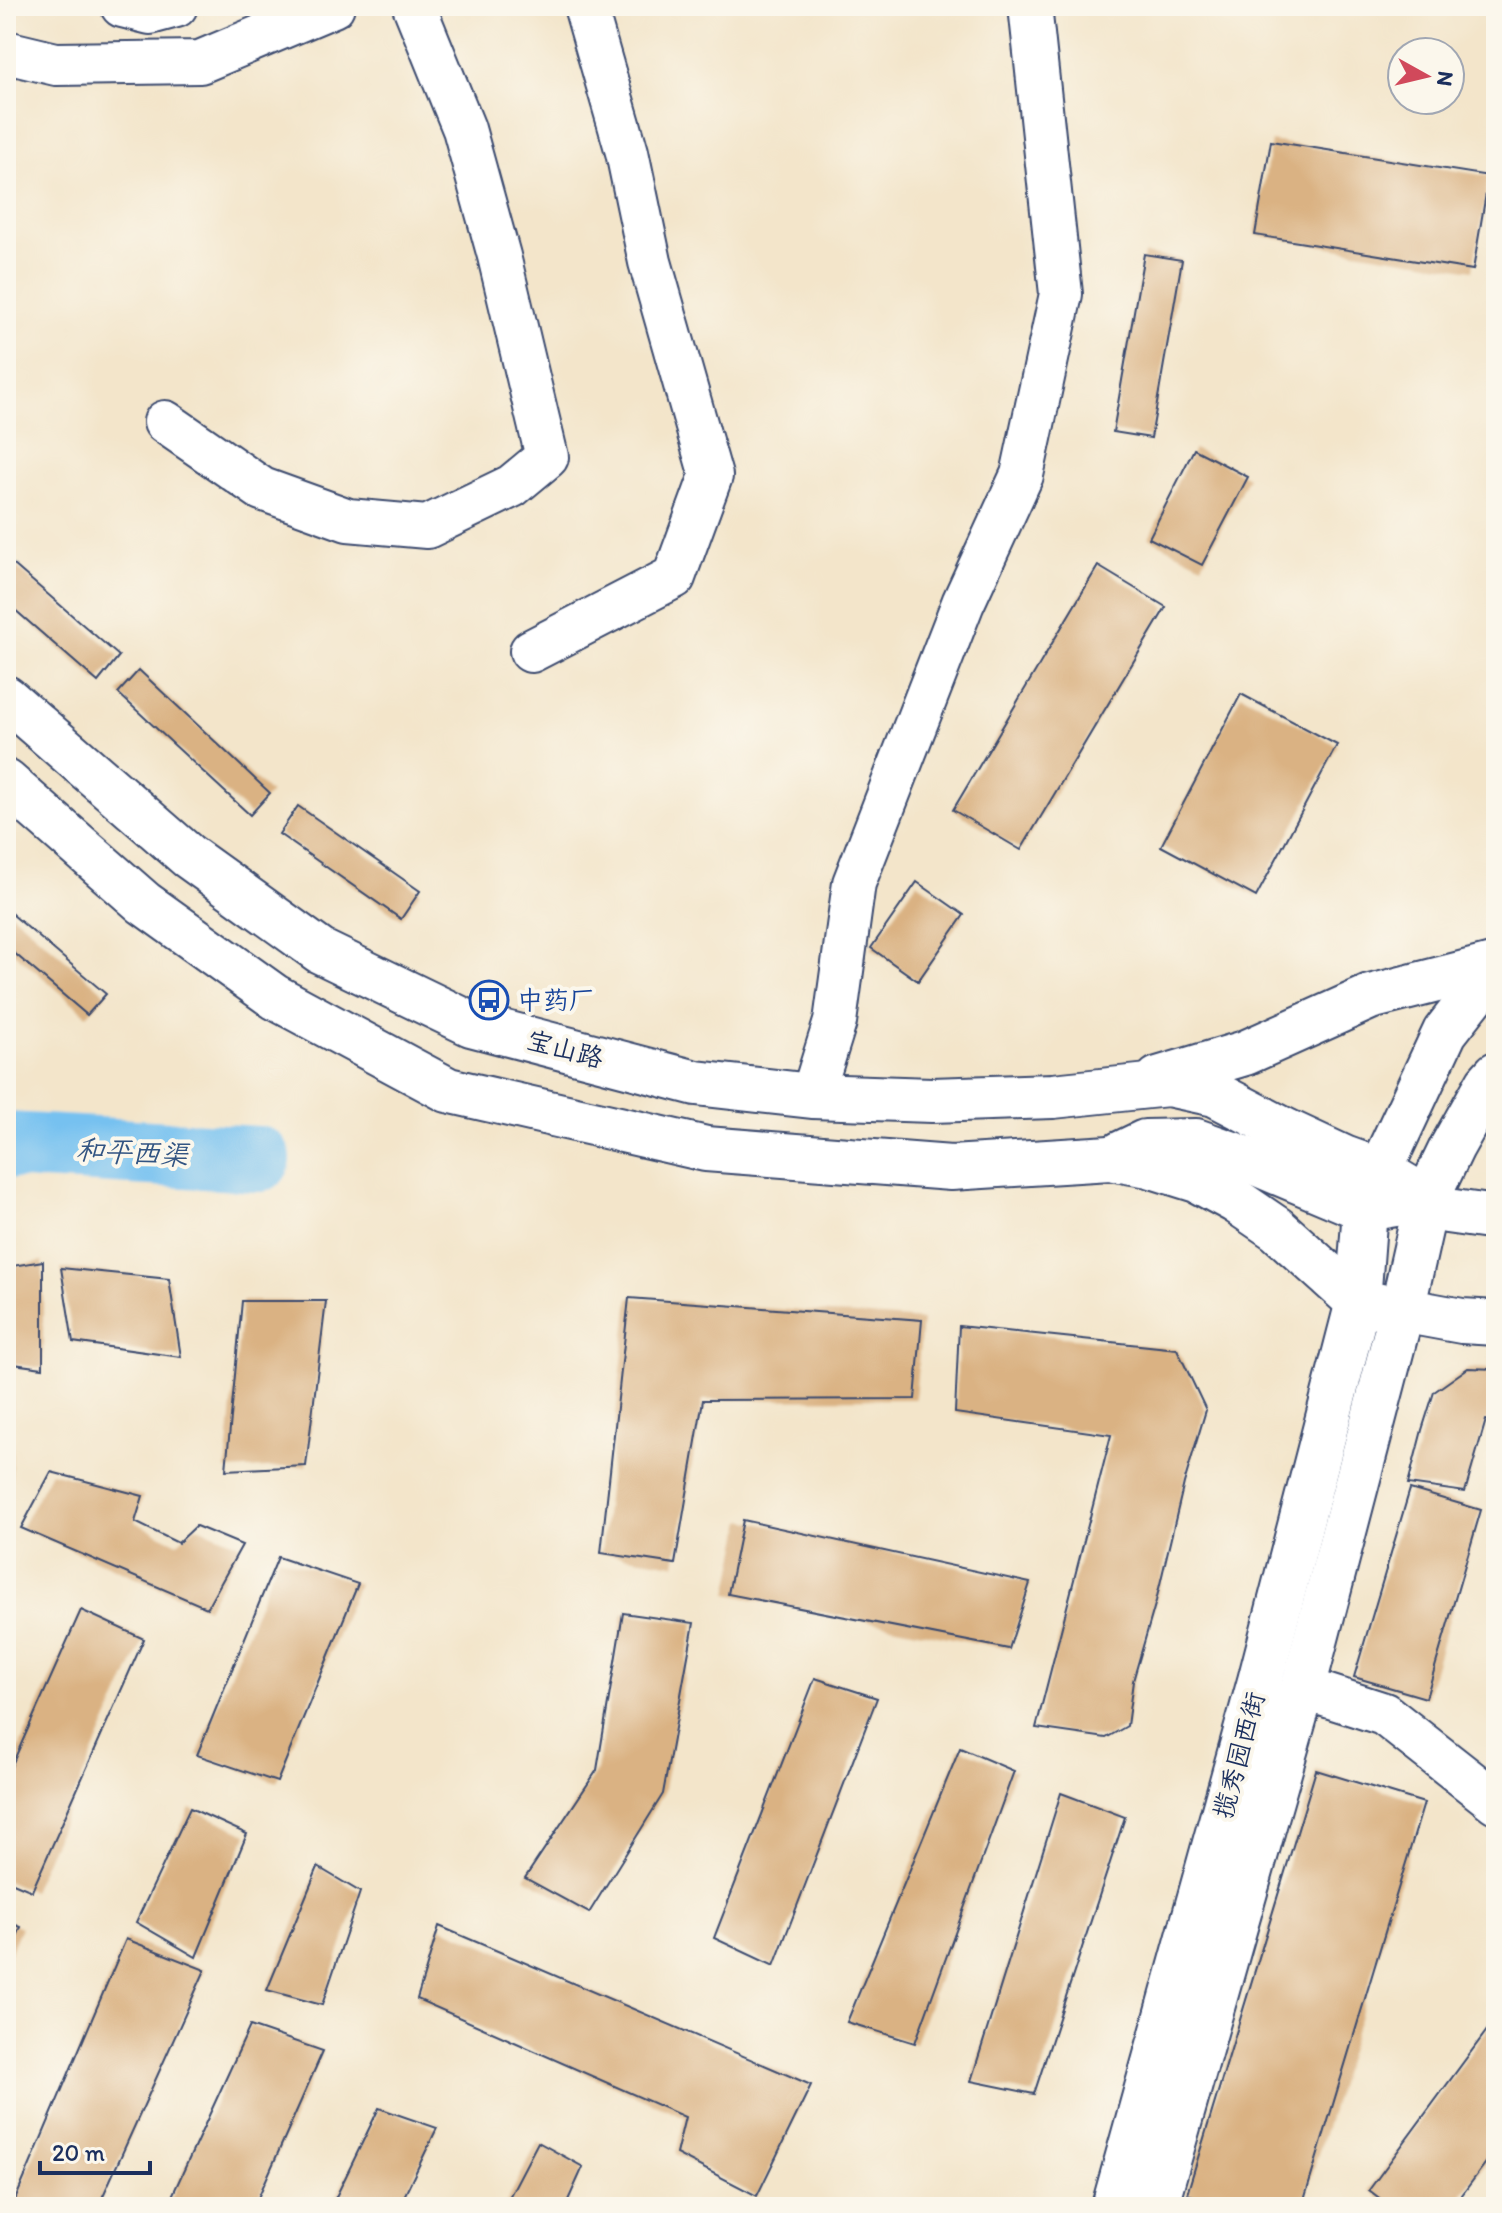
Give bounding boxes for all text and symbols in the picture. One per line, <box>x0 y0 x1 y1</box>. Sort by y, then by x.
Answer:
north arrow <box>1386 36 1466 116</box>
text: N <box>1431 69 1460 88</box>
bus stop icon: 中药厂 <box>468 979 510 1021</box>
place label: 中药厂 <box>517 984 595 1016</box>
street label: 宝山路 <box>523 1023 607 1075</box>
water label: 和平西渠 <box>75 1132 191 1172</box>
street label: 揽秀园西街 <box>1207 1688 1271 1822</box>
scale bar <box>40 2125 150 2175</box>
text: 20 m <box>52 2138 105 2167</box>

